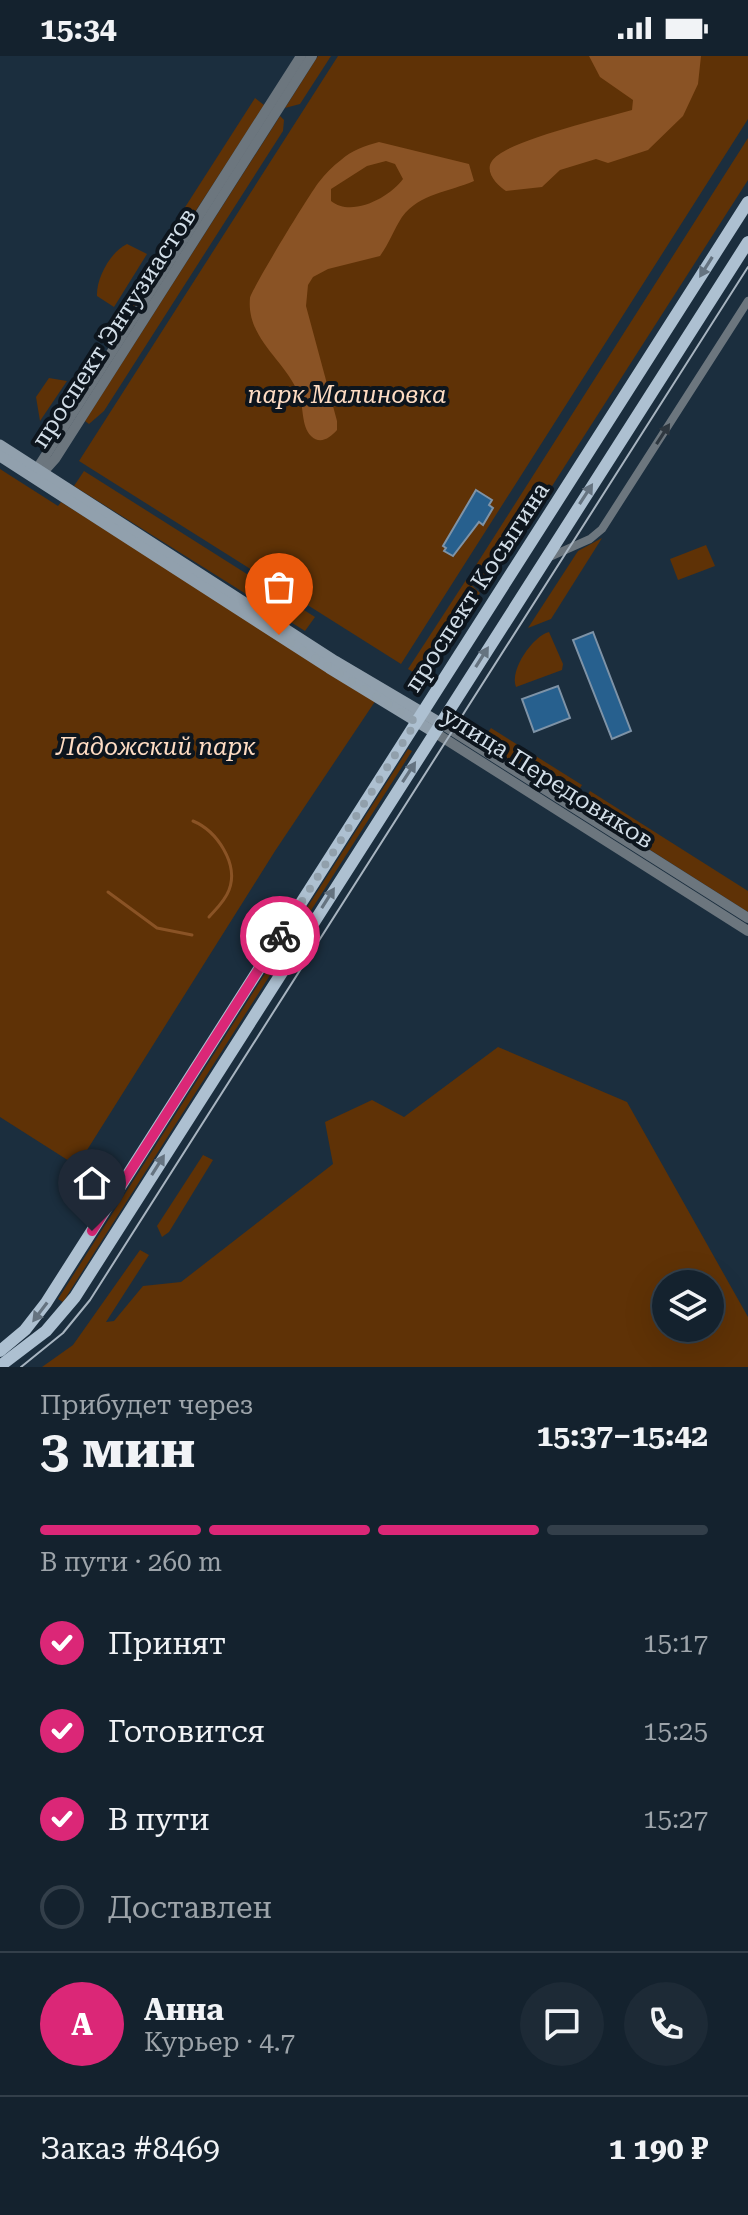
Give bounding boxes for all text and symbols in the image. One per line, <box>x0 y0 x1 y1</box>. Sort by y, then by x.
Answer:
text: 15:34 <box>40 11 117 46</box>
street label: проспект Энтузиастов <box>26 203 202 453</box>
one-way arrow <box>699 257 714 278</box>
park label: парк Малиновка <box>248 381 446 409</box>
one-way arrow <box>655 423 670 445</box>
street label: проспект Косыгина <box>399 477 555 697</box>
one-way arrow <box>578 483 592 505</box>
pin <box>245 553 313 635</box>
icon: bag <box>257 565 301 609</box>
one-way arrow <box>474 646 488 668</box>
street label: улица Передовиков <box>437 702 659 854</box>
park label: Ладожский парк <box>55 733 256 761</box>
one-way arrow <box>401 761 415 783</box>
one-way arrow <box>321 888 336 909</box>
courier <box>240 896 320 976</box>
icon: bike <box>258 914 302 958</box>
pin <box>58 1149 126 1231</box>
one-way arrow <box>151 1154 165 1176</box>
icon: home <box>70 1161 114 1205</box>
map controls <box>652 1270 724 1342</box>
button: layers <box>652 1270 724 1342</box>
one-way arrow <box>32 1302 48 1322</box>
text: Прибудет через <box>40 1390 254 1420</box>
text: 15:37–15:42 <box>536 1418 708 1453</box>
text: 3 мин <box>40 1419 195 1480</box>
text: В пути · 260 m <box>40 1547 222 1577</box>
icon: check <box>40 1621 84 1665</box>
text: Принят <box>108 1626 226 1661</box>
text: 15:17 <box>643 1628 708 1658</box>
icon: check <box>40 1709 84 1753</box>
text: Готовится <box>108 1714 265 1749</box>
text: 15:25 <box>643 1716 708 1746</box>
icon: check <box>40 1797 84 1841</box>
text: В пути <box>108 1802 210 1837</box>
text: 15:27 <box>643 1804 708 1834</box>
text: Доставлен <box>108 1890 272 1925</box>
button: chat <box>520 1982 604 2066</box>
button: phone <box>624 1982 708 2066</box>
text: Анна <box>144 1992 224 2027</box>
text: А <box>71 2007 93 2042</box>
text: Курьер · 4.7 <box>144 2027 295 2057</box>
text: Заказ #8469 <box>40 2131 220 2166</box>
text: 1 190 ₽ <box>609 2131 708 2166</box>

